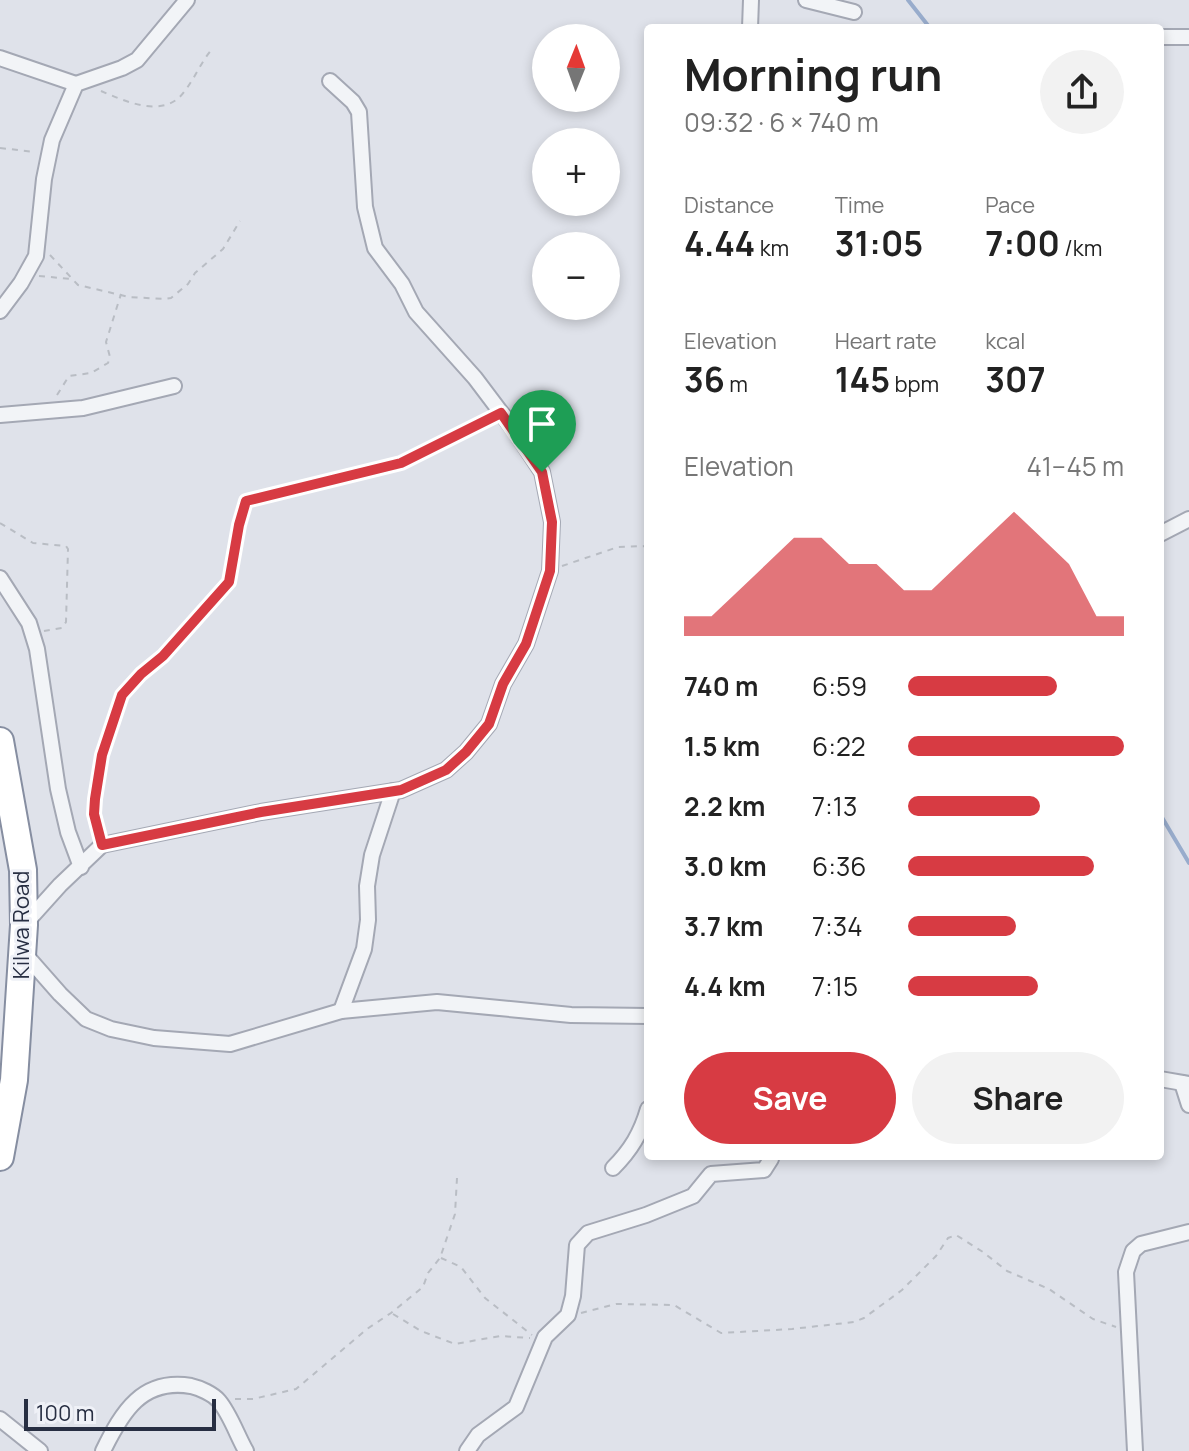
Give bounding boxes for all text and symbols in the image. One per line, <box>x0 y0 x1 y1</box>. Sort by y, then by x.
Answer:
north arrow <box>532 24 620 112</box>
map controls <box>532 24 620 320</box>
text: Morning run <box>684 44 942 104</box>
button: share <box>1040 50 1124 134</box>
text: 09:32 · 6 × 740 m <box>684 104 879 140</box>
button: + <box>532 128 620 216</box>
text: Distance <box>684 190 774 220</box>
text: Time <box>835 190 884 220</box>
text: Pace <box>985 190 1035 220</box>
text: 4.44 <box>684 220 755 266</box>
text: 31:05 <box>835 220 923 266</box>
text: 7:00 <box>985 220 1060 266</box>
button: − <box>532 232 620 320</box>
text: km <box>755 233 789 263</box>
text: /km <box>1060 233 1102 263</box>
text: Elevation <box>684 326 777 356</box>
text: Heart rate <box>835 326 937 356</box>
text: kcal <box>985 326 1025 356</box>
text: 36 <box>684 356 725 402</box>
text: 145 <box>835 356 890 402</box>
text: 307 <box>985 356 1046 402</box>
text: m <box>725 369 748 399</box>
text: bpm <box>890 369 939 399</box>
pin <box>508 390 576 472</box>
icon: arrive <box>520 402 564 446</box>
text: Elevation <box>684 448 794 484</box>
text: 41–45 m <box>1026 448 1124 484</box>
text: 740 m <box>684 668 758 704</box>
text: 6:59 <box>812 668 867 704</box>
text: 1.5 km <box>684 728 760 764</box>
text: 6:22 <box>812 728 866 764</box>
text: 2.2 km <box>684 788 765 824</box>
text: 7:13 <box>812 788 857 824</box>
text: 3.0 km <box>684 848 767 884</box>
text: 6:36 <box>812 848 866 884</box>
street label: Kilwa Road <box>6 871 36 979</box>
text: 3.7 km <box>684 908 763 944</box>
text: 7:34 <box>812 908 863 944</box>
text: 4.4 km <box>684 968 766 1004</box>
text: 7:15 <box>812 968 858 1004</box>
button: Save <box>684 1052 896 1144</box>
button: Share <box>912 1052 1124 1144</box>
scale bar <box>24 1395 216 1431</box>
text: 100 m <box>36 1398 94 1428</box>

